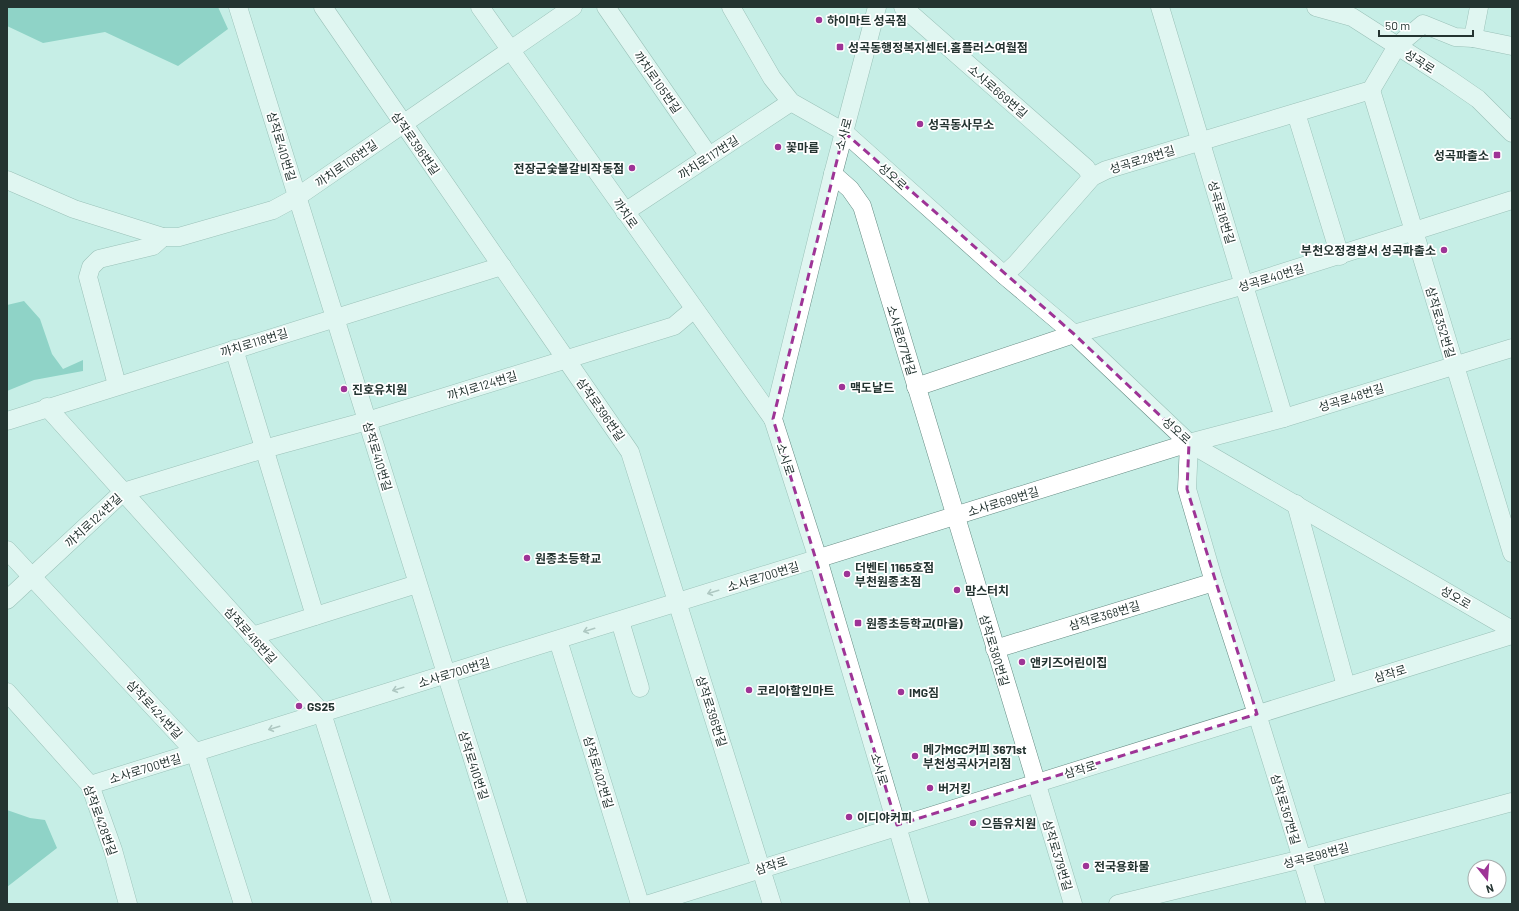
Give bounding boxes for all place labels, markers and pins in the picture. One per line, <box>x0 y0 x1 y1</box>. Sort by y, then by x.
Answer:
place label: 하이마트 성곡점 <box>827 13 907 27</box>
marker: 하이마트 성곡점 <box>814 15 824 25</box>
place label: 성곡동행정복지센터.홈플러스여월점 <box>848 40 1028 54</box>
marker: 성곡동행정복지센터.홈플러스여월점 <box>835 42 845 52</box>
place label: 성곡동사무소 <box>928 117 994 131</box>
marker: 성곡동사무소 <box>915 119 925 129</box>
place label: 꽃마름 <box>786 140 819 154</box>
marker: 꽃마름 <box>773 142 783 152</box>
place label: 성곡파출소 <box>1434 148 1489 162</box>
marker: 성곡파출소 <box>1492 150 1502 160</box>
place label: 전장군숯불갈비작동점 <box>514 161 624 175</box>
marker: 전장군숯불갈비작동점 <box>627 163 637 173</box>
place label: 부천오정경찰서 성곡파출소 <box>1301 243 1436 257</box>
marker: 부천오정경찰서 성곡파출소 <box>1439 245 1449 255</box>
place label: 맥도날드 <box>850 380 894 394</box>
place label: 진호유치원 <box>352 382 407 396</box>
marker: 맥도날드 <box>837 382 847 392</box>
marker: 진호유치원 <box>339 384 349 394</box>
place label: 원종초등학교 <box>535 551 601 565</box>
marker: 원종초등학교 <box>522 553 532 563</box>
place label: 더벤티 1165호점 부천원종초점 <box>855 560 934 588</box>
marker: 더벤티 1165호점 부천원종초점 <box>842 569 852 579</box>
place label: 맘스터치 <box>965 583 1009 597</box>
marker: 맘스터치 <box>952 585 962 595</box>
place label: 원종초등학교(마을) <box>866 616 963 630</box>
marker: 원종초등학교(마을) <box>853 618 863 628</box>
place label: 앤키즈어린이집 <box>1030 655 1107 669</box>
marker: 앤키즈어린이집 <box>1017 657 1027 667</box>
place label: 코리아할인마트 <box>757 683 834 697</box>
marker: 코리아할인마트 <box>744 685 754 695</box>
place label: IMG짐 <box>909 685 939 699</box>
marker: IMG짐 <box>896 687 906 697</box>
place label: GS25 <box>307 699 335 713</box>
marker: GS25 <box>294 701 304 711</box>
place label: 메가MGC커피 3671st 부천성곡사거리점 <box>923 742 1027 770</box>
marker: 메가MGC커피 3671st 부천성곡사거리점 <box>910 751 920 761</box>
place label: 버거킹 <box>938 781 971 795</box>
marker: 버거킹 <box>925 783 935 793</box>
place label: 이디야커피 <box>857 810 912 824</box>
marker: 이디야커피 <box>844 812 854 822</box>
place label: 으뜸유치원 <box>981 816 1036 830</box>
marker: 으뜸유치원 <box>968 818 978 828</box>
place label: 전국용화물 <box>1094 859 1149 873</box>
marker: 전국용화물 <box>1081 861 1091 871</box>

